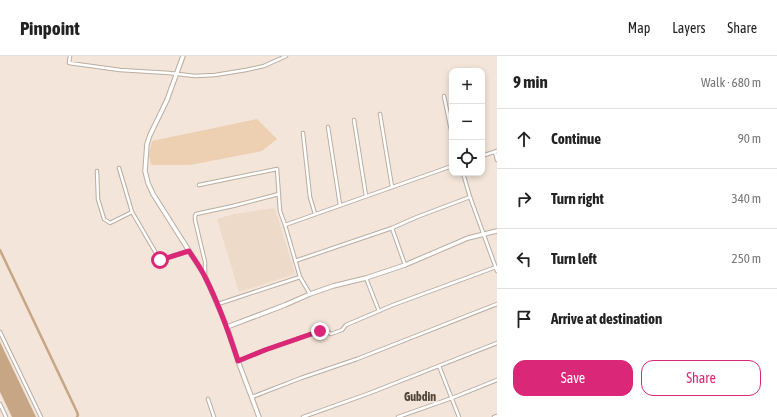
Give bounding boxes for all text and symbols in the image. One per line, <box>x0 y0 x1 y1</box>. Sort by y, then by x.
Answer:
text: Pinpoint <box>20 17 80 39</box>
text: Map <box>628 20 650 36</box>
text: Layers <box>672 20 705 36</box>
text: Share <box>727 20 757 36</box>
map controls <box>449 68 485 176</box>
button: + <box>449 68 485 104</box>
text: 9 min <box>513 72 548 92</box>
text: Walk · 680 m <box>701 75 761 90</box>
button: − <box>449 104 485 140</box>
icon: ahead <box>513 128 535 150</box>
text: Continue <box>551 130 601 147</box>
text: 90 m <box>738 131 761 146</box>
button: locate <box>449 140 485 176</box>
icon: right <box>513 188 535 210</box>
text: Turn right <box>551 190 604 207</box>
text: 340 m <box>732 191 761 206</box>
icon: left <box>513 248 535 270</box>
text: Turn left <box>551 250 597 267</box>
route start <box>151 251 169 269</box>
text: 250 m <box>732 251 761 266</box>
icon: arrive <box>513 308 535 330</box>
text: Arrive at destination <box>551 310 662 327</box>
route end <box>311 322 329 340</box>
button: Save <box>513 360 633 396</box>
button: Share <box>641 360 761 396</box>
district label: Gubdin <box>404 390 436 404</box>

